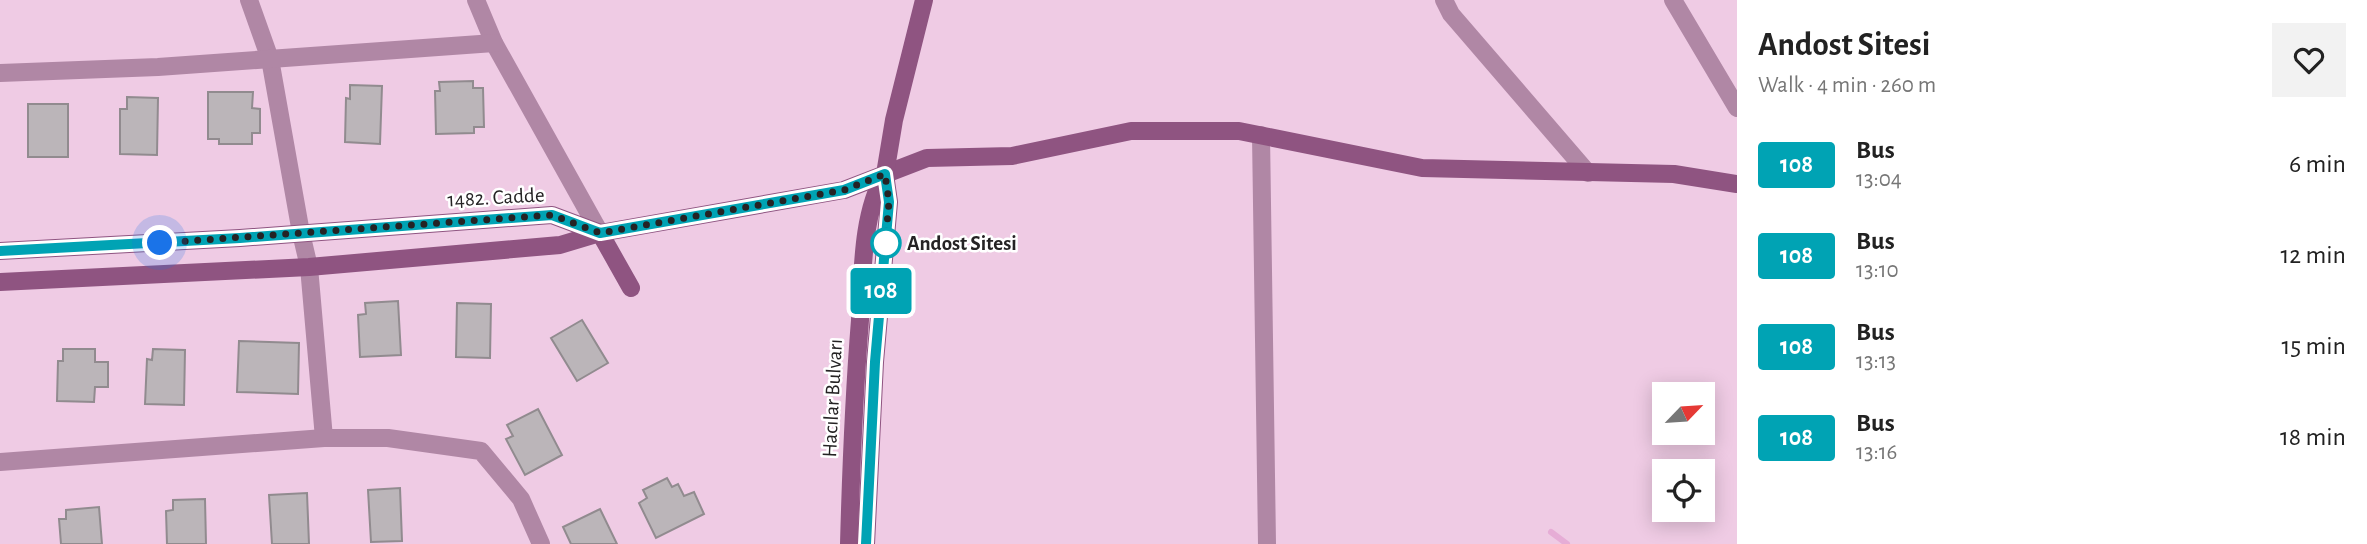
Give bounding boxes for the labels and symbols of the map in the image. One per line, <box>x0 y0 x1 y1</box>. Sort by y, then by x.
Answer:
street label: 1482. Cadde <box>447 184 545 211</box>
your location <box>142 225 177 260</box>
marker: Andost Sitesi <box>871 228 901 258</box>
place label: Andost Sitesi <box>907 233 1017 254</box>
line badge: 108 <box>841 268 921 314</box>
street label: Hacılar Bulvarı <box>819 338 846 458</box>
north arrow <box>1652 382 1715 444</box>

